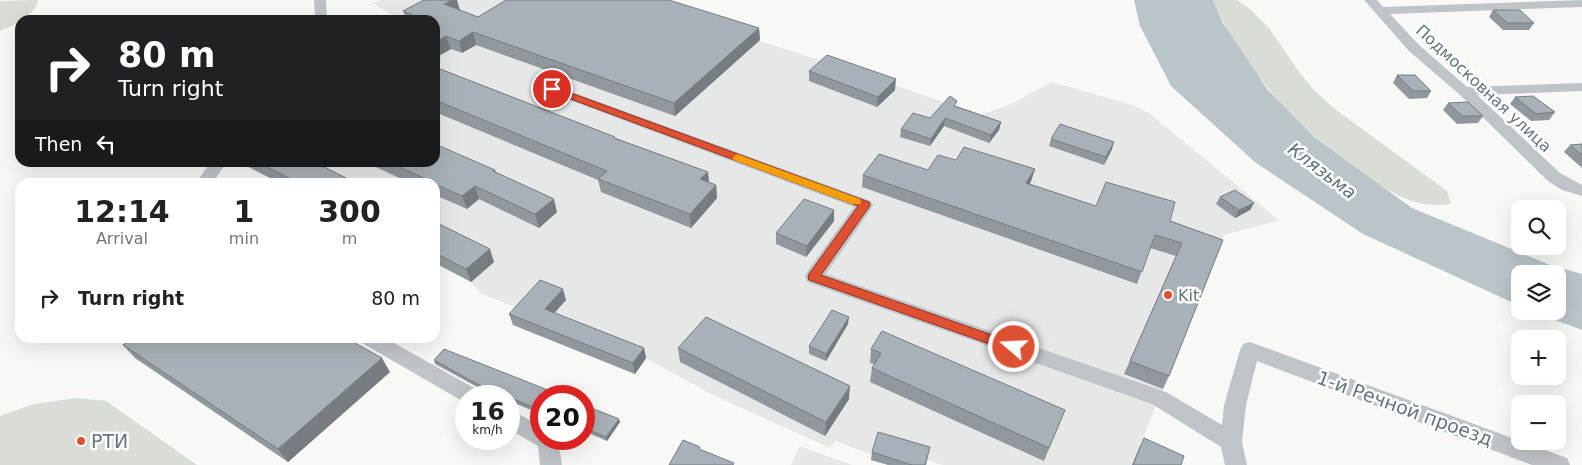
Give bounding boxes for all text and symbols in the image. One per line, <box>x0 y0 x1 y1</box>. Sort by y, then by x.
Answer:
street label: Подмосковная улица <box>1412 21 1555 156</box>
icon: right <box>35 35 100 100</box>
text: 80 m <box>118 35 215 75</box>
pin <box>531 68 573 110</box>
icon: arrive <box>538 75 566 103</box>
text: Turn right <box>118 76 223 101</box>
icon: left <box>92 130 120 158</box>
text: Then <box>35 133 82 155</box>
water label: Клязьма <box>1284 138 1361 203</box>
text: 12:14 <box>74 194 170 229</box>
text: 1 <box>233 194 254 229</box>
text: 300 <box>318 194 381 229</box>
map controls <box>1511 200 1566 450</box>
button: search <box>1511 200 1566 255</box>
text: Arrival <box>96 229 148 248</box>
text: min <box>229 229 259 248</box>
text: m <box>342 229 357 248</box>
button: layers <box>1511 265 1566 320</box>
icon: right <box>35 284 63 312</box>
place label: Kit <box>1178 286 1199 305</box>
text: Turn right <box>78 287 184 309</box>
text: 80 m <box>371 287 420 309</box>
marker: Kit <box>1162 289 1174 301</box>
position arrow <box>987 320 1039 372</box>
button: + <box>1511 330 1566 385</box>
street label: 1-й Речной проезд <box>1314 366 1496 450</box>
speed limit sign: 20 <box>530 385 595 450</box>
button: − <box>1511 395 1566 450</box>
text: 16 <box>470 397 505 426</box>
text: km/h <box>472 423 503 437</box>
place label: РТИ <box>91 430 128 452</box>
marker: РТИ <box>75 435 87 447</box>

